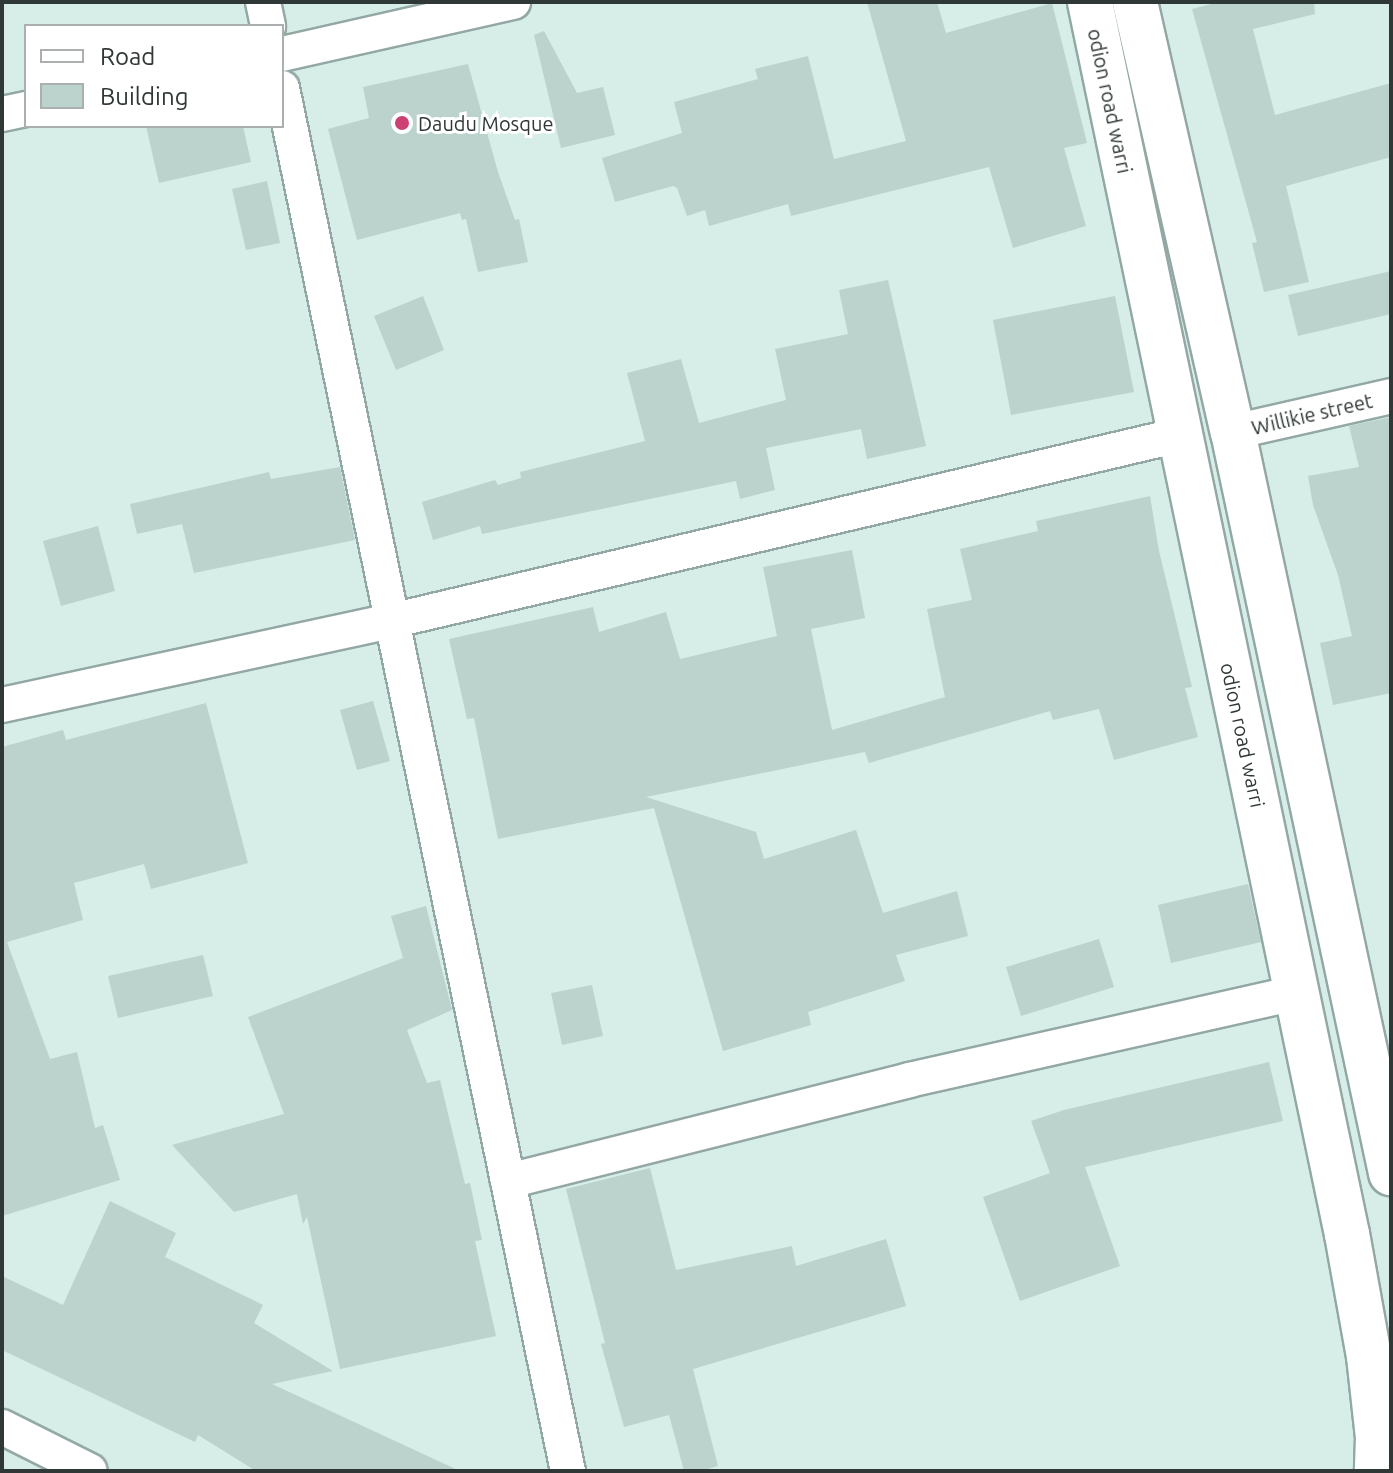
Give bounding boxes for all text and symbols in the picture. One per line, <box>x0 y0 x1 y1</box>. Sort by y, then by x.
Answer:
legend <box>24 24 284 128</box>
street label: odion road warri <box>1083 26 1137 176</box>
text: Road <box>100 43 155 70</box>
text: Building <box>100 83 188 110</box>
place label: Daudu Mosque <box>418 111 553 135</box>
marker: Daudu Mosque <box>393 114 411 132</box>
street label: Willikie street <box>1249 388 1375 440</box>
street label: odion road warri <box>1216 660 1270 810</box>

